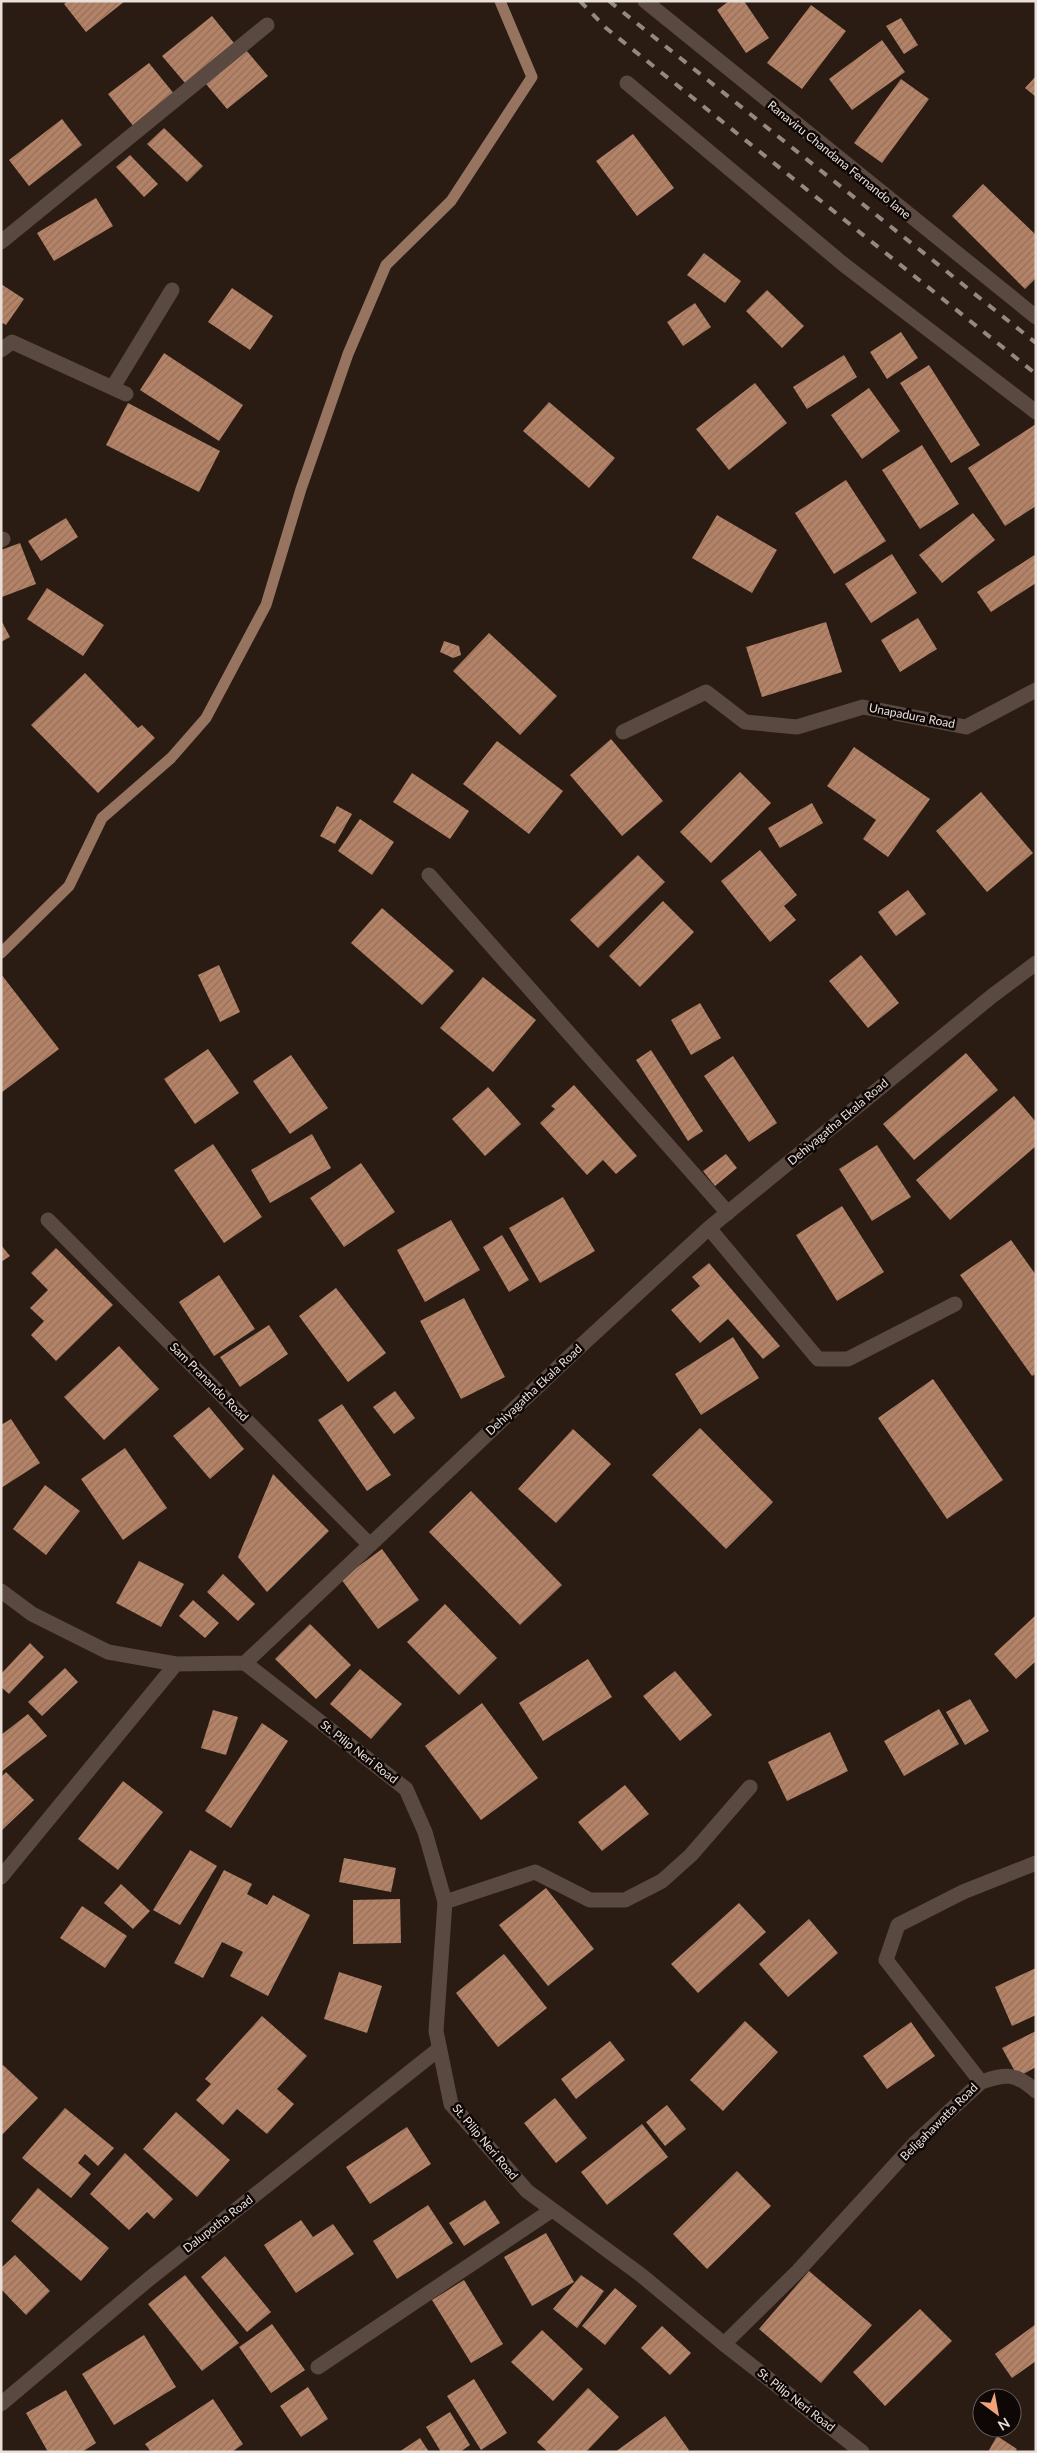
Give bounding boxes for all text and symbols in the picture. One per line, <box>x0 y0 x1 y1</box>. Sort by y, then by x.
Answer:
street label: Ranaviru Chandana Fernando lane <box>765 97 914 222</box>
street label: Unapadura Road <box>868 700 956 731</box>
street label: Dehiyagatha Ekala Road <box>784 1075 891 1168</box>
street label: Sam Pranando Road <box>167 1339 252 1424</box>
street label: Dehiyagatha Ekala Road <box>482 1341 585 1438</box>
street label: St. Pilip Neri Road <box>318 1717 401 1787</box>
street label: Beligahawatta Road <box>897 2080 981 2164</box>
street label: St. Pilip Neri Road <box>449 2101 521 2183</box>
street label: Dalupotha Road <box>180 2192 256 2256</box>
street label: St. Pilip Neri Road <box>755 2365 838 2435</box>
north arrow <box>972 2388 1022 2438</box>
text: N <box>995 2414 1013 2435</box>

